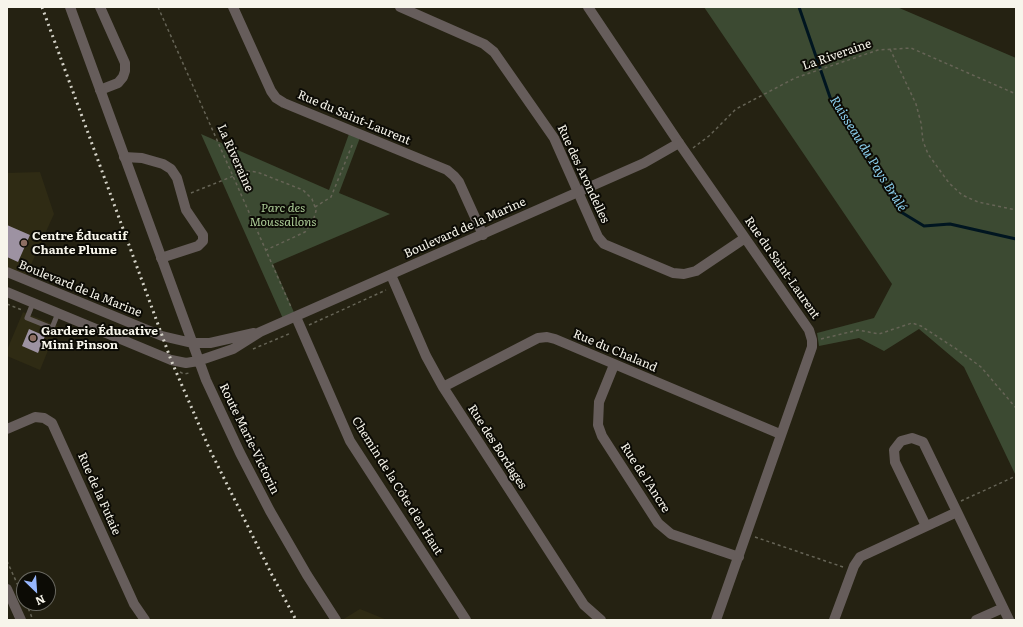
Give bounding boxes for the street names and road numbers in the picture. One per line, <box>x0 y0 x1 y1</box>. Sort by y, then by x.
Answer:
street label: La Riveraine <box>801 36 873 74</box>
street label: Rue du Saint-Laurent <box>295 88 413 148</box>
street label: La Riveraine <box>214 122 256 194</box>
street label: Rue des Arondelles <box>554 122 612 226</box>
street label: Boulevard de la Marine <box>402 195 528 261</box>
street label: Rue du Saint-Laurent <box>741 214 823 322</box>
street label: Boulevard de la Marine <box>16 258 144 320</box>
street label: Rue du Chaland <box>571 327 659 375</box>
street label: Route Marie-Victorin <box>216 381 282 497</box>
street label: Rue des Bordages <box>464 402 530 492</box>
street label: Chemin de la Côte d'en Haut <box>348 414 446 558</box>
street label: Rue de l'Ancre <box>617 440 673 516</box>
street label: Rue de la Futaie <box>74 450 124 538</box>

